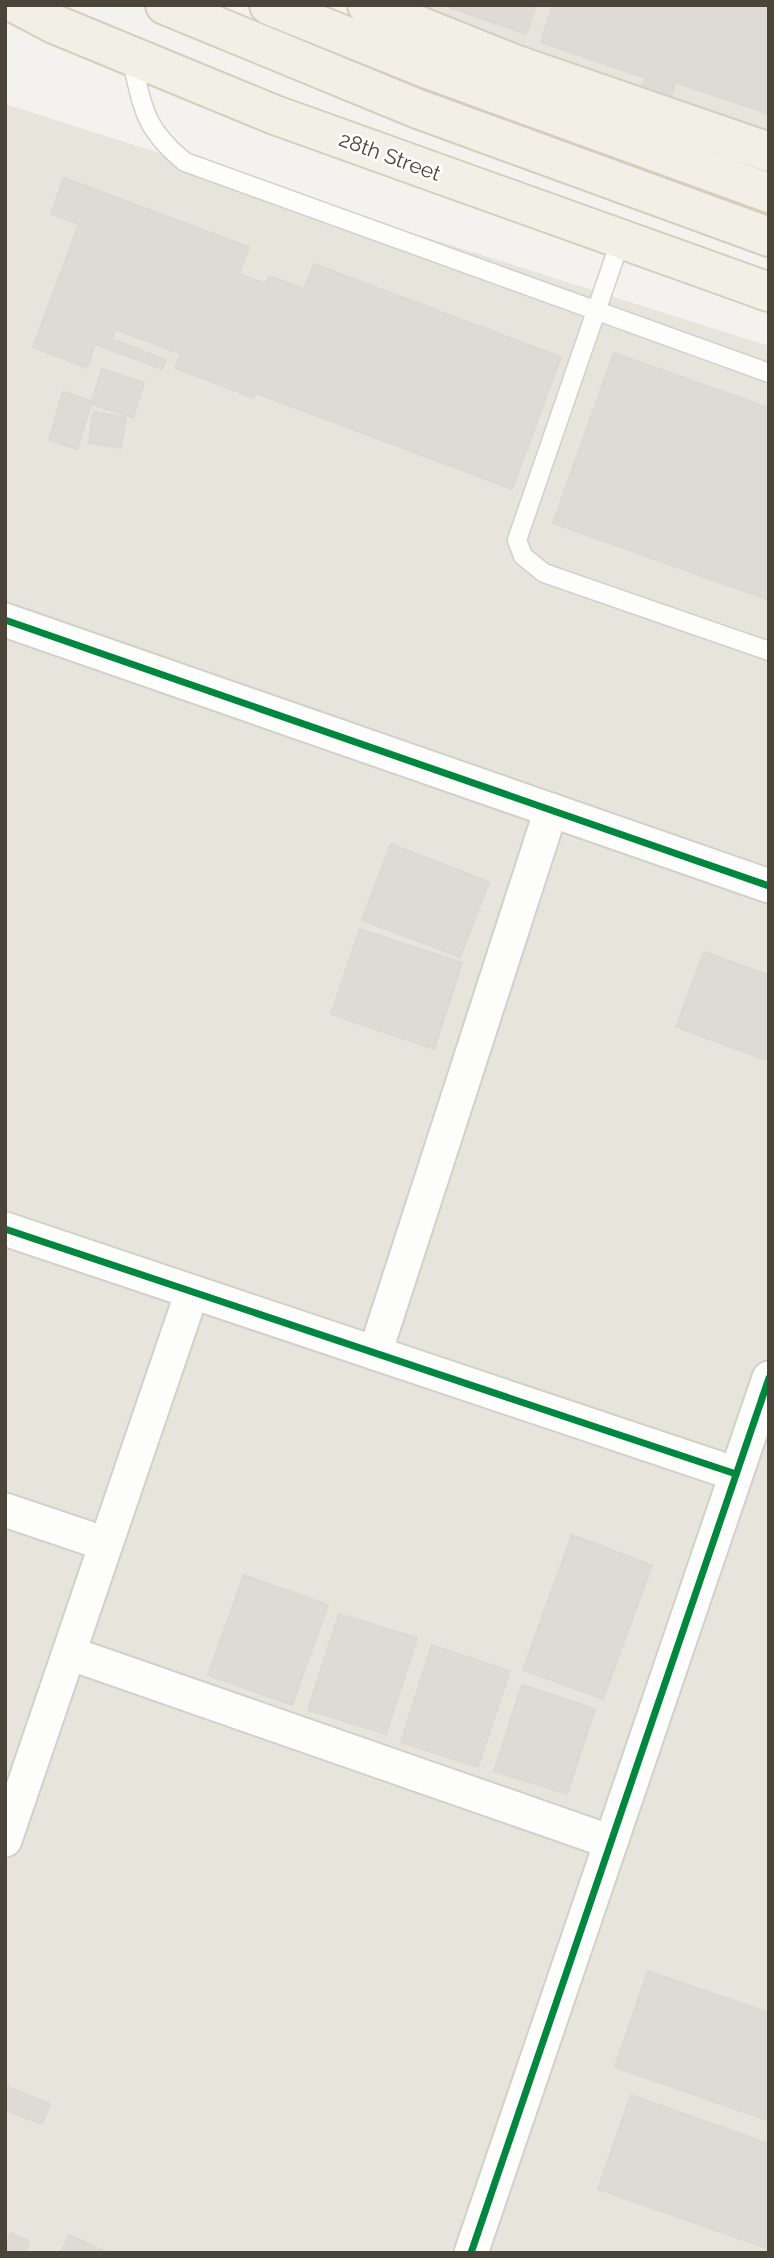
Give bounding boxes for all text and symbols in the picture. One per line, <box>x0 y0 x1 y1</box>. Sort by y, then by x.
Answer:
street label: 28th Street <box>336 126 444 186</box>

